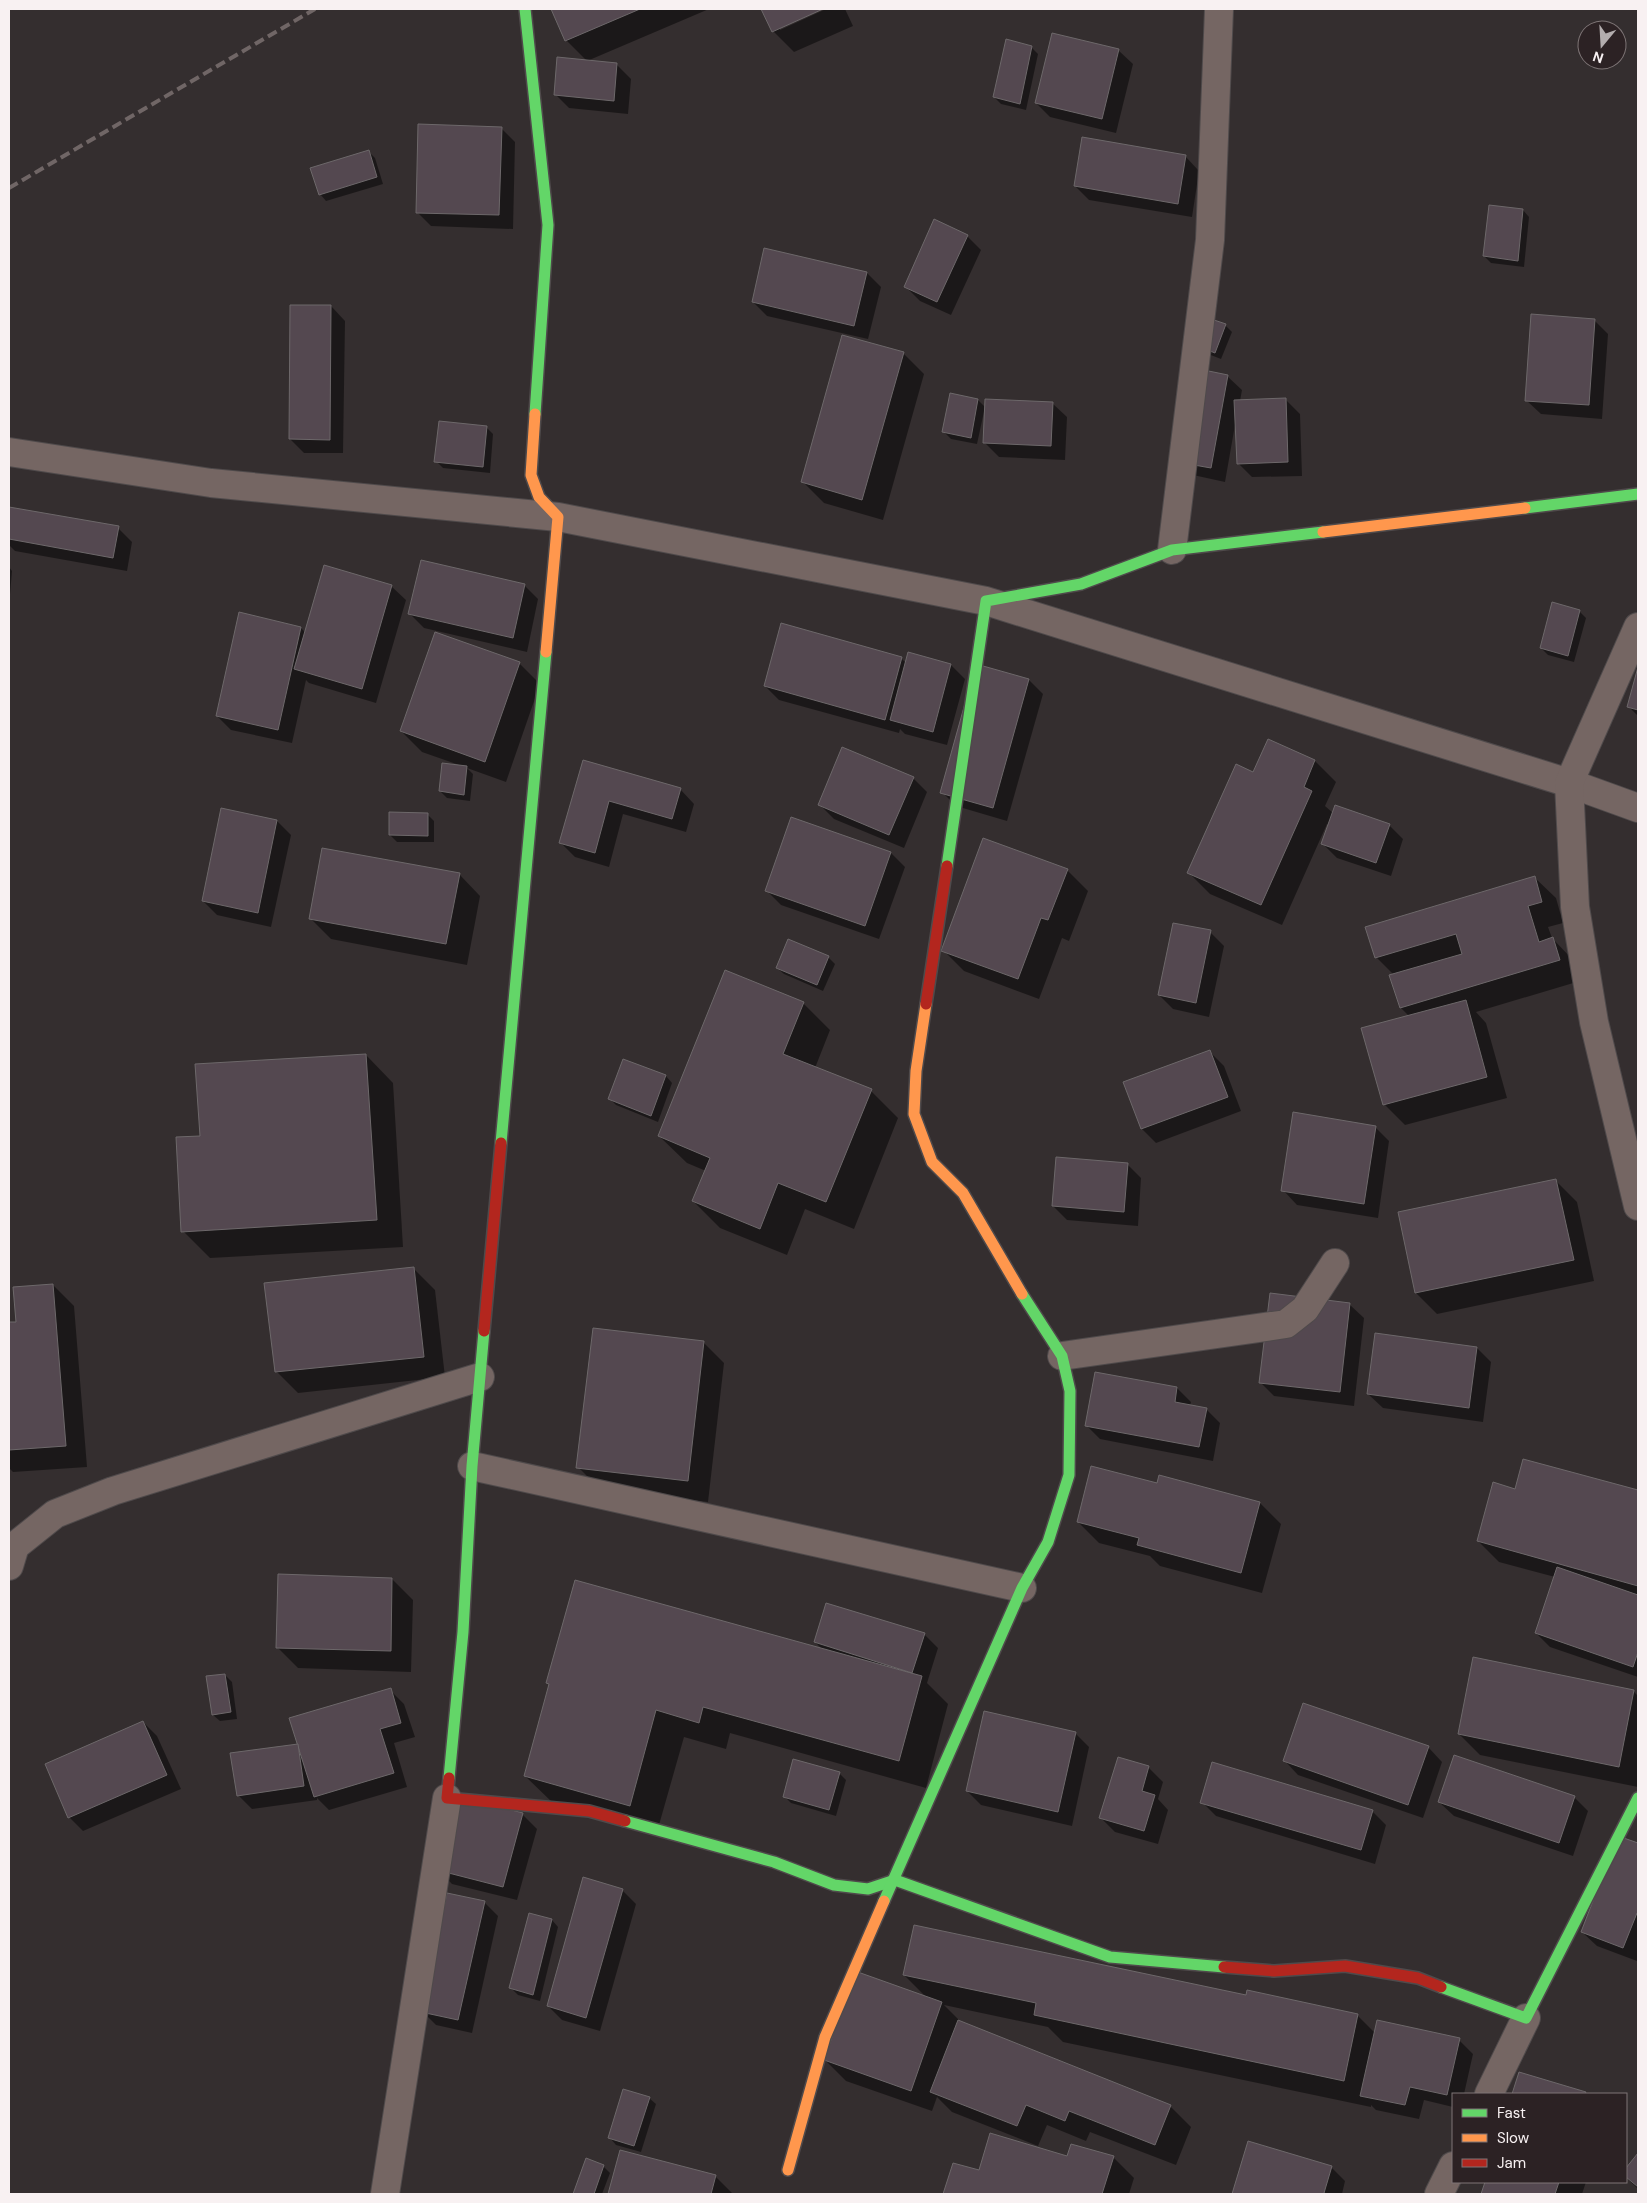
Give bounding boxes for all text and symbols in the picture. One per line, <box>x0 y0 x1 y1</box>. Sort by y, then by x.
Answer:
north arrow <box>1577 20 1627 70</box>
text: N <box>1590 47 1606 68</box>
legend <box>1452 2093 1627 2183</box>
text: Fast <box>1497 2103 1526 2123</box>
text: Slow <box>1497 2128 1530 2148</box>
text: Jam <box>1497 2153 1526 2173</box>

